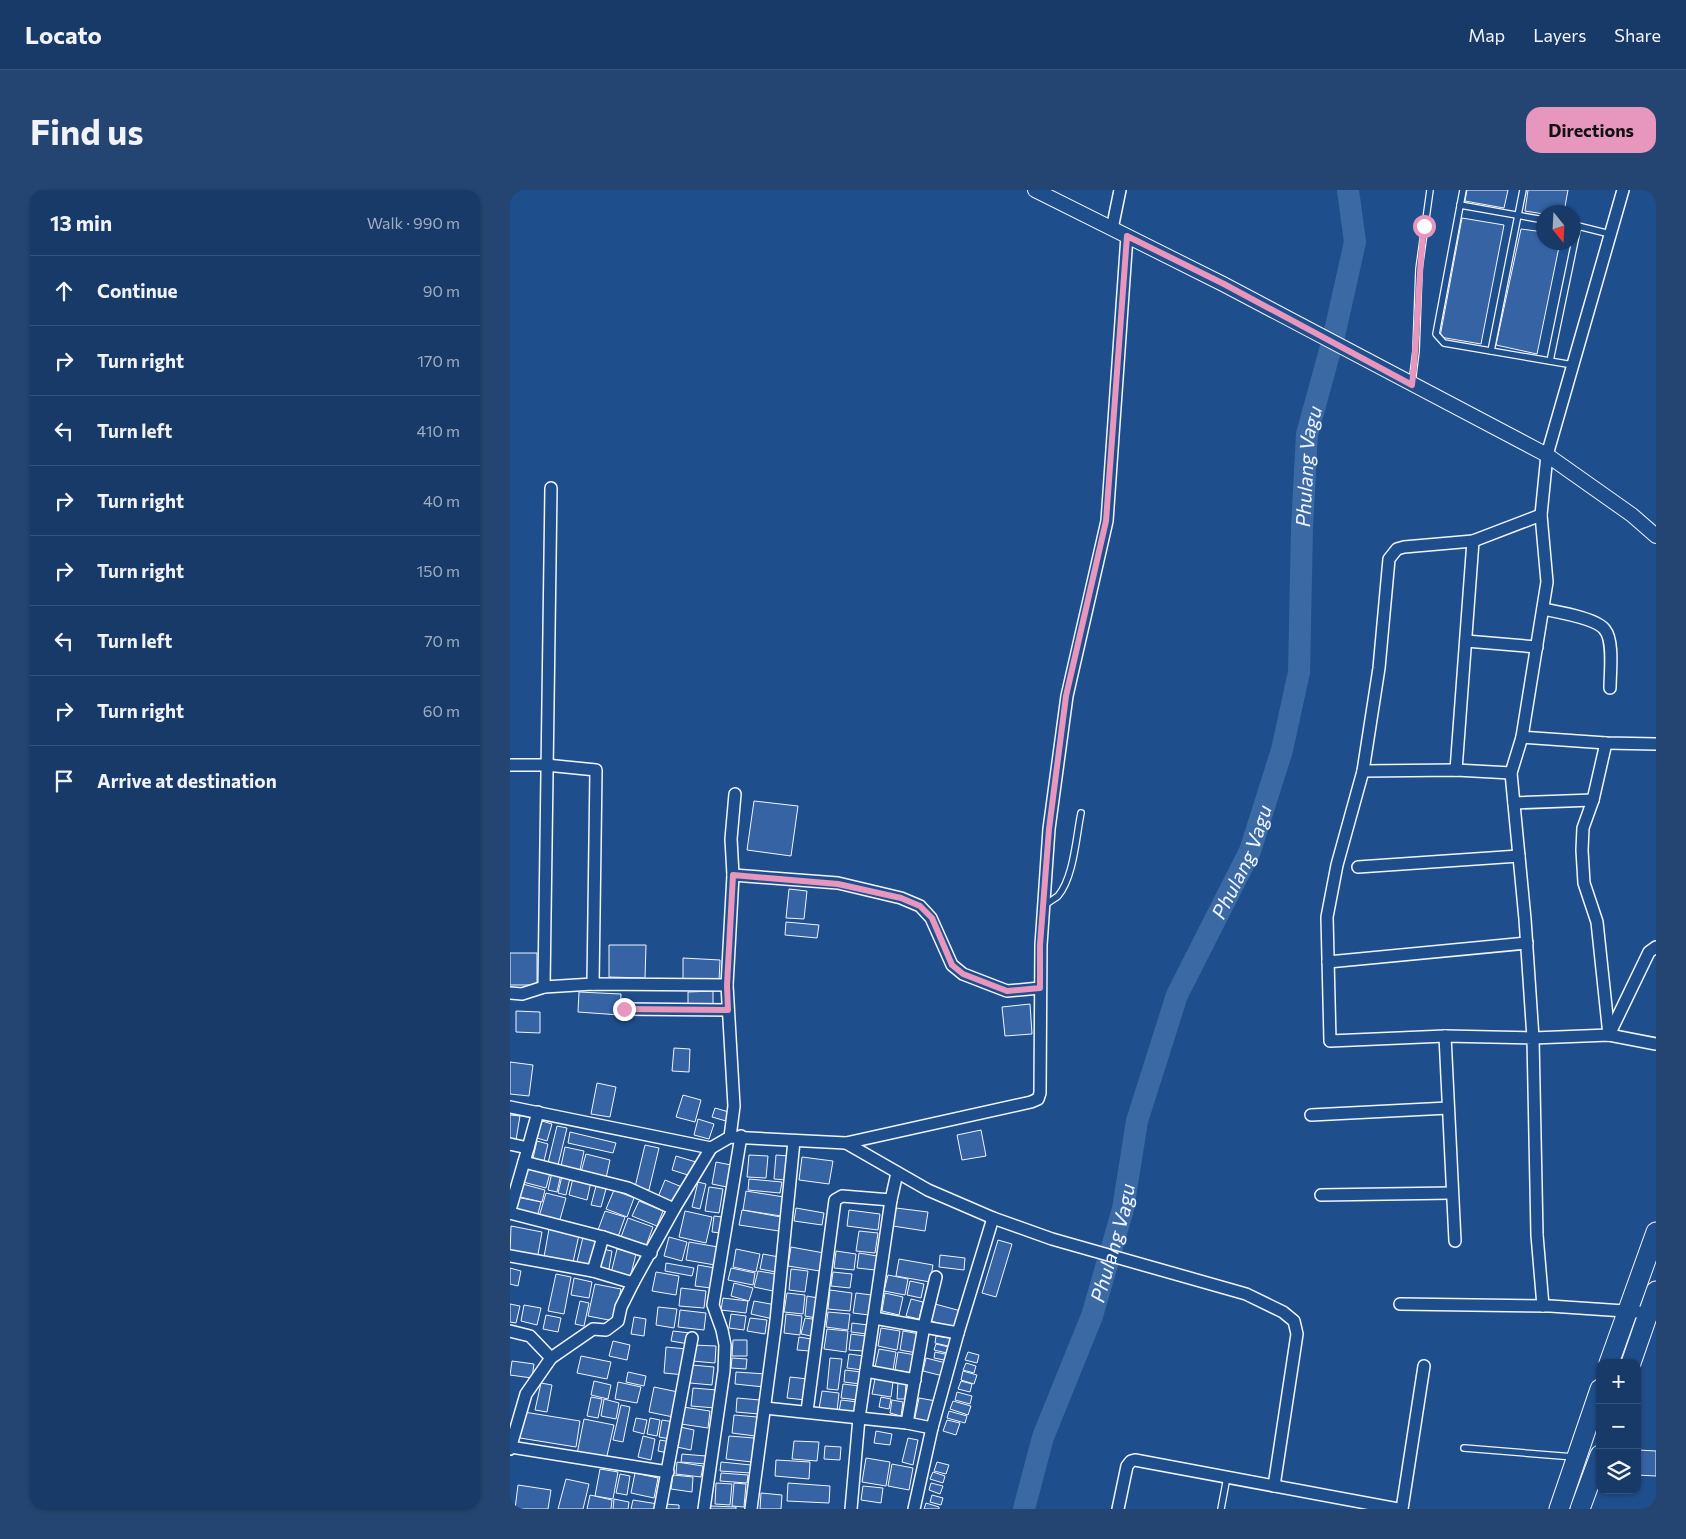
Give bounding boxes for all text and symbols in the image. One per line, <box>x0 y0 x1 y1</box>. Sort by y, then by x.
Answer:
text: Locato <box>25 20 102 49</box>
text: Map <box>1468 24 1505 46</box>
text: Layers <box>1533 24 1586 46</box>
text: Share <box>1614 24 1661 46</box>
button: Directions <box>1526 107 1656 153</box>
text: Find us <box>30 109 144 152</box>
north arrow <box>1536 205 1581 250</box>
text: 13 min <box>50 210 112 235</box>
text: Walk · 990 m <box>367 213 460 232</box>
route start <box>1413 215 1436 238</box>
icon: ahead <box>50 277 78 305</box>
text: Continue <box>97 279 177 302</box>
text: 90 m <box>423 281 460 300</box>
icon: right <box>50 347 78 375</box>
text: Turn right <box>97 349 184 372</box>
text: 170 m <box>417 351 460 370</box>
water label: Phulang Vagu <box>1290 403 1326 528</box>
icon: left <box>50 417 78 445</box>
text: Turn left <box>97 419 172 442</box>
text: 410 m <box>417 421 460 440</box>
icon: right <box>50 487 78 515</box>
text: Turn right <box>97 489 184 512</box>
text: 40 m <box>423 491 460 510</box>
icon: right <box>50 557 78 585</box>
text: Turn right <box>97 559 184 582</box>
text: 150 m <box>417 561 460 580</box>
icon: left <box>50 627 78 655</box>
text: Turn left <box>97 629 172 652</box>
text: 70 m <box>424 631 460 650</box>
icon: right <box>50 697 78 725</box>
text: Turn right <box>97 699 184 722</box>
text: 60 m <box>423 701 460 720</box>
icon: arrive <box>50 767 78 795</box>
text: Arrive at destination <box>97 769 277 792</box>
water label: Phulang Vagu <box>1206 802 1276 923</box>
route end <box>613 998 636 1021</box>
water label: Phulang Vagu <box>1085 1182 1139 1305</box>
map controls <box>1596 1359 1641 1494</box>
button: + <box>1596 1359 1641 1404</box>
button: − <box>1596 1404 1641 1449</box>
button: layers <box>1596 1449 1641 1494</box>

